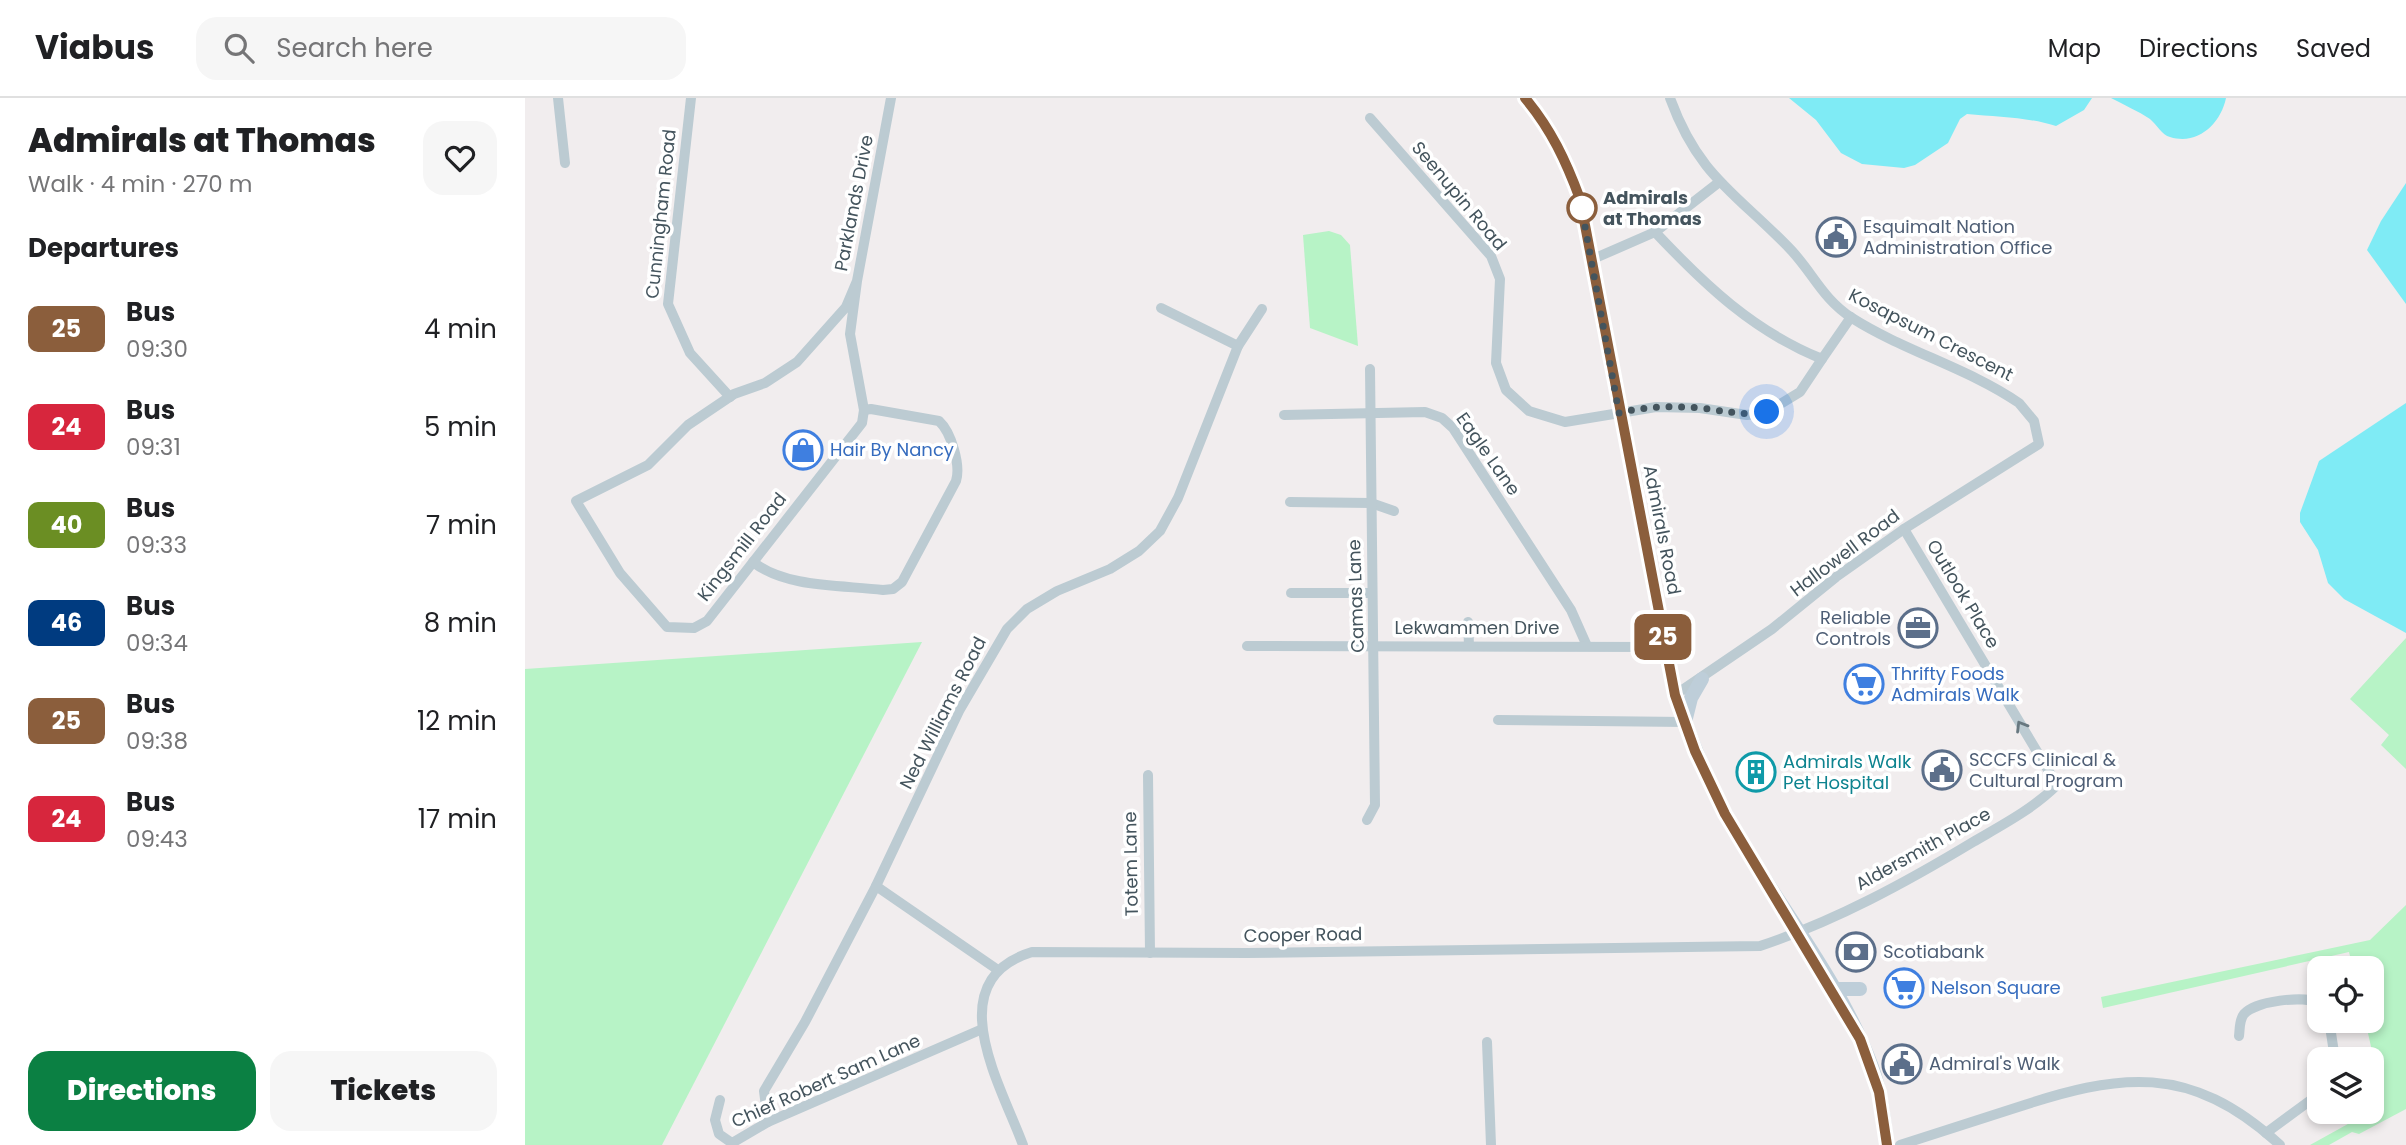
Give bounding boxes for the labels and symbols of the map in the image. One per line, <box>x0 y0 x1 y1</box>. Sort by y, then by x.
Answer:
street label: Cunningham Road <box>639 128 682 300</box>
street label: Parklands Drive <box>828 133 879 273</box>
street label: Seenupin Road <box>1406 136 1513 256</box>
place label: Admirals at Thomas <box>1603 185 1702 231</box>
marker: Admirals at Thomas <box>1567 193 1597 223</box>
place label: Esquimalt Nation Administration Office <box>1863 214 2052 260</box>
public building icon: Esquimalt Nation Administration Office <box>1815 216 1857 258</box>
street label: Kosapsum Crescent <box>1845 282 2018 387</box>
your location <box>1749 394 1784 429</box>
street label: Eagle Lane <box>1450 407 1526 500</box>
shop icon: Hair By Nancy <box>782 429 824 471</box>
place label: Hair By Nancy <box>830 437 954 462</box>
street label: Admirals Road <box>1638 463 1687 597</box>
street label: Kingsmill Road <box>691 487 792 606</box>
street label: Hallowell Road <box>1785 503 1905 602</box>
street label: Outlook Place <box>1921 535 2006 653</box>
street label: Camas Lane <box>1341 539 1370 653</box>
place label: Reliable Controls <box>1815 605 1891 651</box>
office icon: Reliable Controls <box>1897 607 1939 649</box>
line badge: 25 <box>1631 614 1695 660</box>
street label: Lekwammen Drive <box>1395 615 1559 640</box>
street label: Ned Williams Road <box>893 632 992 793</box>
place label: Thrifty Foods Admirals Walk <box>1891 661 2020 707</box>
supermarket icon: Thrifty Foods Admirals Walk <box>1843 663 1885 705</box>
one-way arrow <box>2017 721 2030 734</box>
place label: SCCFS Clinical & Cultural Program <box>1969 747 2123 793</box>
place label: Admirals Walk Pet Hospital <box>1783 749 1912 795</box>
public building icon: SCCFS Clinical & Cultural Program <box>1921 749 1963 791</box>
building icon: Admirals Walk Pet Hospital <box>1735 751 1777 793</box>
street label: Aldersmith Place <box>1851 801 1995 896</box>
street label: Totem Lane <box>1117 811 1144 917</box>
street label: Cooper Road <box>1243 921 1362 948</box>
bank icon: Scotiabank <box>1835 931 1877 973</box>
place label: Scotiabank <box>1883 939 1985 964</box>
supermarket icon: Nelson Square <box>1883 967 1925 1009</box>
place label: Nelson Square <box>1931 975 2061 1000</box>
street label: Chief Robert Sam Lane <box>727 1028 924 1134</box>
public building icon: Admiral's Walk <box>1881 1043 1923 1085</box>
place label: Admiral's Walk <box>1929 1051 2061 1076</box>

